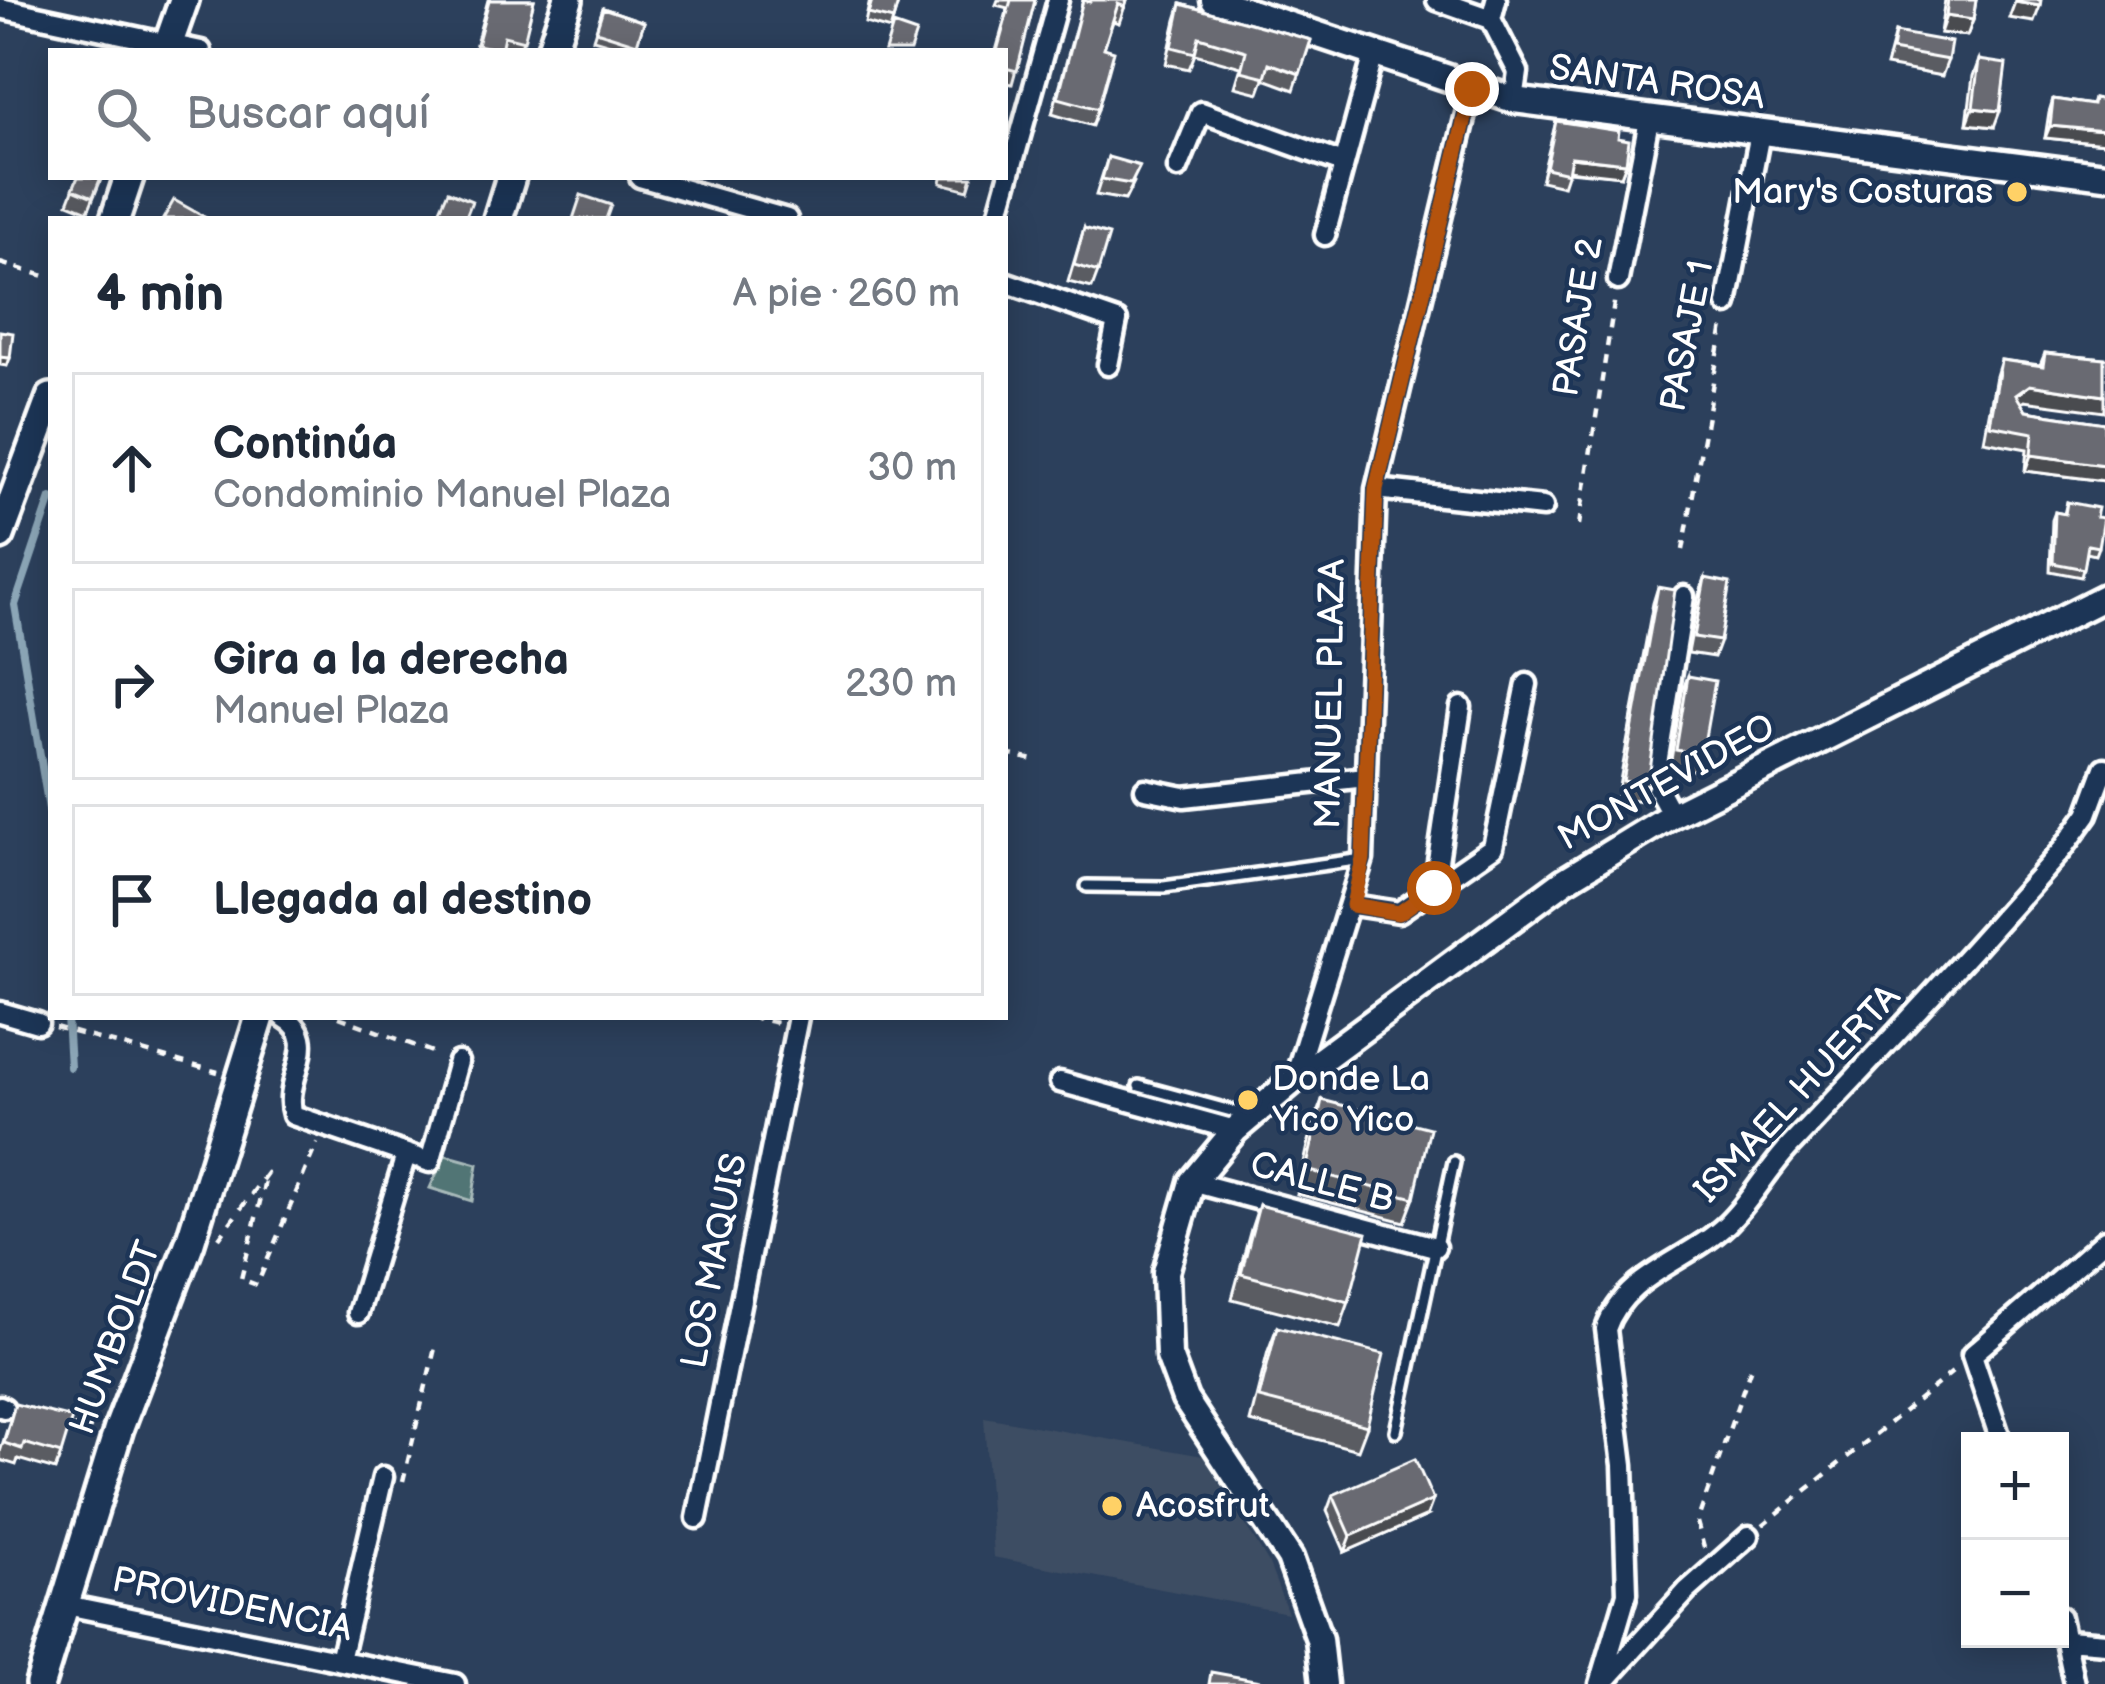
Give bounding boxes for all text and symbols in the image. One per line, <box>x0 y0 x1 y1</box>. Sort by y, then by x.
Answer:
street label: SANTA ROSA <box>1546 47 1768 119</box>
search box <box>48 48 1008 180</box>
route end <box>1445 62 1499 116</box>
icon: search <box>90 81 156 147</box>
text: Buscar aquí <box>186 87 429 142</box>
place label: Mary's Costuras <box>1732 171 1993 214</box>
marker: Mary's Costuras <box>2004 179 2030 205</box>
street label: PASAJE 2 <box>1545 235 1613 399</box>
street label: PASAJE 1 <box>1652 257 1724 415</box>
text: 4 min <box>96 264 224 325</box>
text: A pie · 260 m <box>733 271 960 318</box>
text: Continúa <box>213 417 397 472</box>
icon: ahead <box>99 435 165 501</box>
text: 30 m <box>867 445 957 492</box>
text: Condominio Manuel Plaza <box>213 472 671 519</box>
street label: MANUEL PLAZA <box>1307 559 1355 829</box>
text: Gira a la derecha <box>213 633 569 688</box>
icon: right <box>99 651 165 717</box>
text: 230 m <box>845 661 957 708</box>
text: Manuel Plaza <box>213 688 450 735</box>
street label: MONTEVIDEO <box>1551 706 1783 860</box>
route start <box>1407 861 1461 915</box>
icon: arrive <box>99 867 165 933</box>
text: Llegada al destino <box>213 873 592 928</box>
street label: ISMAEL HUERTA <box>1686 976 1910 1212</box>
place label: Donde La Yico Yico <box>1271 1058 1430 1142</box>
marker: Donde La Yico Yico <box>1235 1087 1261 1113</box>
street label: CALLE B <box>1245 1143 1399 1223</box>
street label: LOS MAQUIS <box>673 1150 757 1372</box>
street label: HUMBOLDT <box>61 1235 171 1441</box>
map controls <box>1961 1432 2069 1648</box>
button: + <box>1961 1432 2069 1540</box>
place label: Acosfrut <box>1136 1485 1270 1528</box>
marker: Acosfrut <box>1099 1493 1125 1519</box>
button: − <box>1961 1540 2069 1648</box>
street label: PROVIDENCIA <box>108 1559 356 1651</box>

